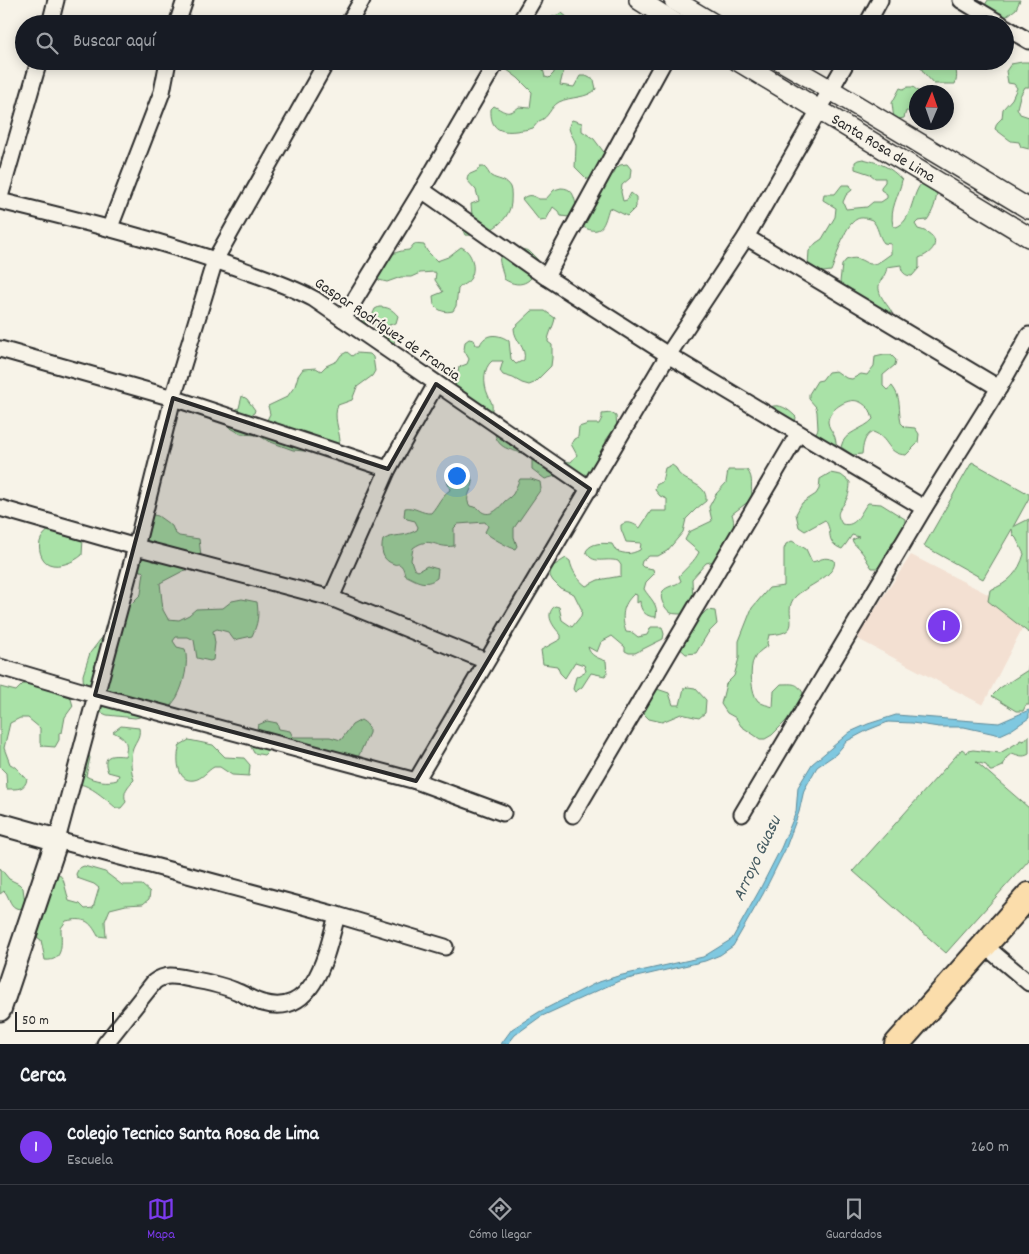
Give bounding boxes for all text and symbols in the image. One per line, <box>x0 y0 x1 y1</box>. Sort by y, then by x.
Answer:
search box <box>15 15 1014 70</box>
icon: search <box>33 29 61 57</box>
text: Buscar aquí <box>73 29 155 56</box>
north arrow <box>909 85 954 130</box>
street label: Santa Rosa de Lima <box>826 109 940 190</box>
street label: Gaspar Rodríguez de Francia <box>309 272 465 388</box>
your location <box>444 463 470 489</box>
pin: 1 <box>928 607 960 645</box>
water label: Arroyo Guasu <box>727 811 789 906</box>
scale bar <box>15 1009 114 1032</box>
text: 50 m <box>22 1011 49 1031</box>
text: Cerca <box>20 1062 66 1092</box>
text: Colegio Tecnico Santa Rosa de Lima <box>67 1122 319 1149</box>
text: 1 <box>34 1136 38 1159</box>
text: 260 m <box>971 1136 1009 1159</box>
text: Escuela <box>67 1149 113 1172</box>
tab: Mapa <box>147 1195 175 1245</box>
tab: Cómo llegar <box>469 1195 532 1245</box>
tab: Guardados <box>825 1195 882 1245</box>

